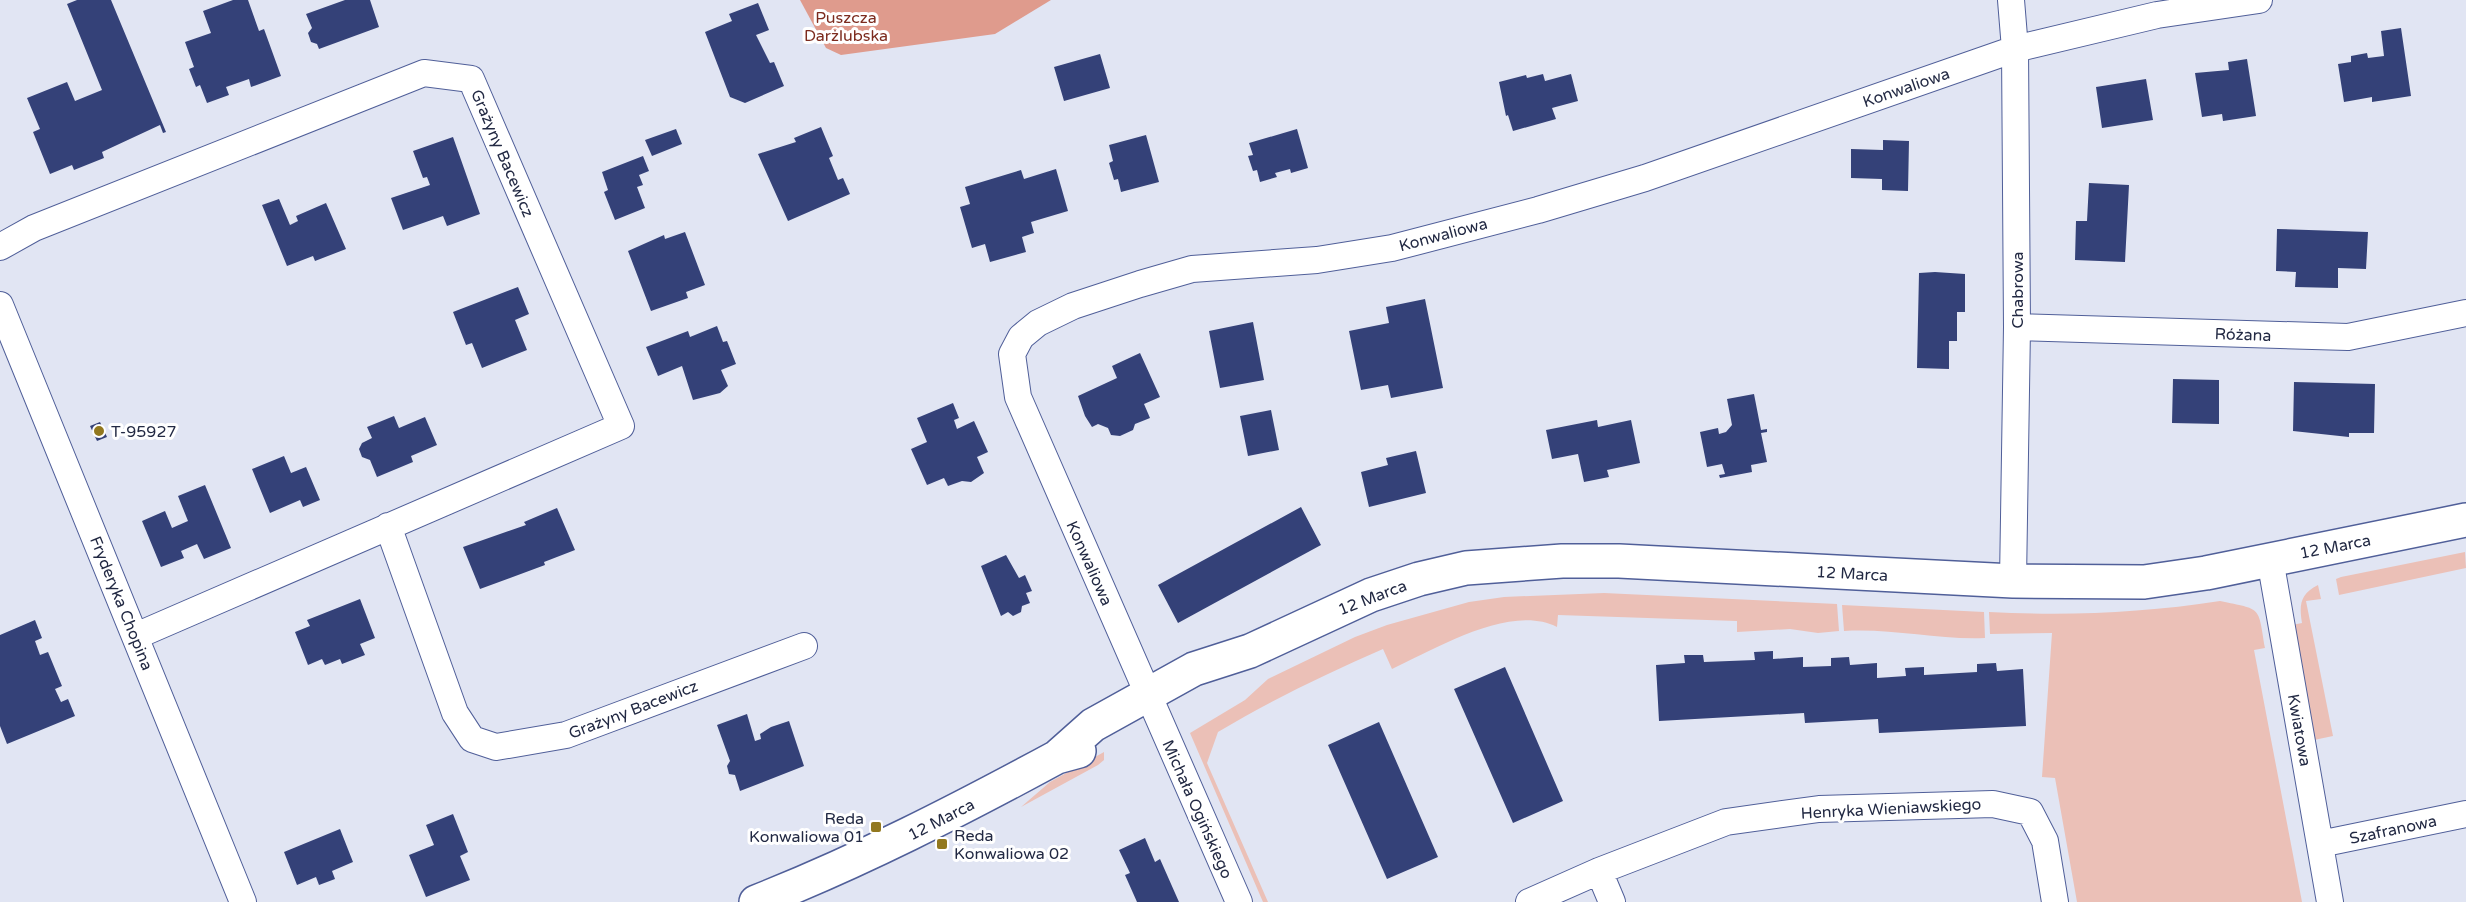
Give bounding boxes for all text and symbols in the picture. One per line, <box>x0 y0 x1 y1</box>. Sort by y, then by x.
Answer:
park label: Puszcza Darżlubska <box>804 8 888 46</box>
street label: Konwaliowa <box>1860 64 1952 112</box>
street label: Grażyny Bacewicz <box>466 87 538 220</box>
street label: Konwaliowa <box>1397 214 1490 256</box>
street label: Chabrowa <box>2008 251 2028 329</box>
street label: Różana <box>2214 324 2272 346</box>
place label: T-95927 <box>111 422 177 442</box>
marker: T-95927 <box>92 424 106 438</box>
street label: Konwaliowa <box>1061 518 1117 609</box>
street label: 12 Marca <box>2298 530 2372 564</box>
street label: Fryderyka Chopina <box>85 533 157 673</box>
street label: 12 Marca <box>1815 562 1888 586</box>
street label: 12 Marca <box>1335 576 1410 620</box>
street label: Grażyny Bacewicz <box>566 676 701 744</box>
street label: Kwiatowa <box>2283 692 2315 768</box>
street label: Michała Ogińskiego <box>1158 737 1237 882</box>
street label: Henryka Wieniawskiego <box>1800 794 1982 824</box>
street label: 12 Marca <box>905 795 978 845</box>
place label: Reda Konwaliowa 01 <box>749 809 864 847</box>
street label: Szafranowa <box>2348 811 2439 849</box>
marker: Reda Konwaliowa 01 <box>869 820 883 834</box>
place label: Reda Konwaliowa 02 <box>954 826 1069 864</box>
marker: Reda Konwaliowa 02 <box>935 837 949 851</box>

